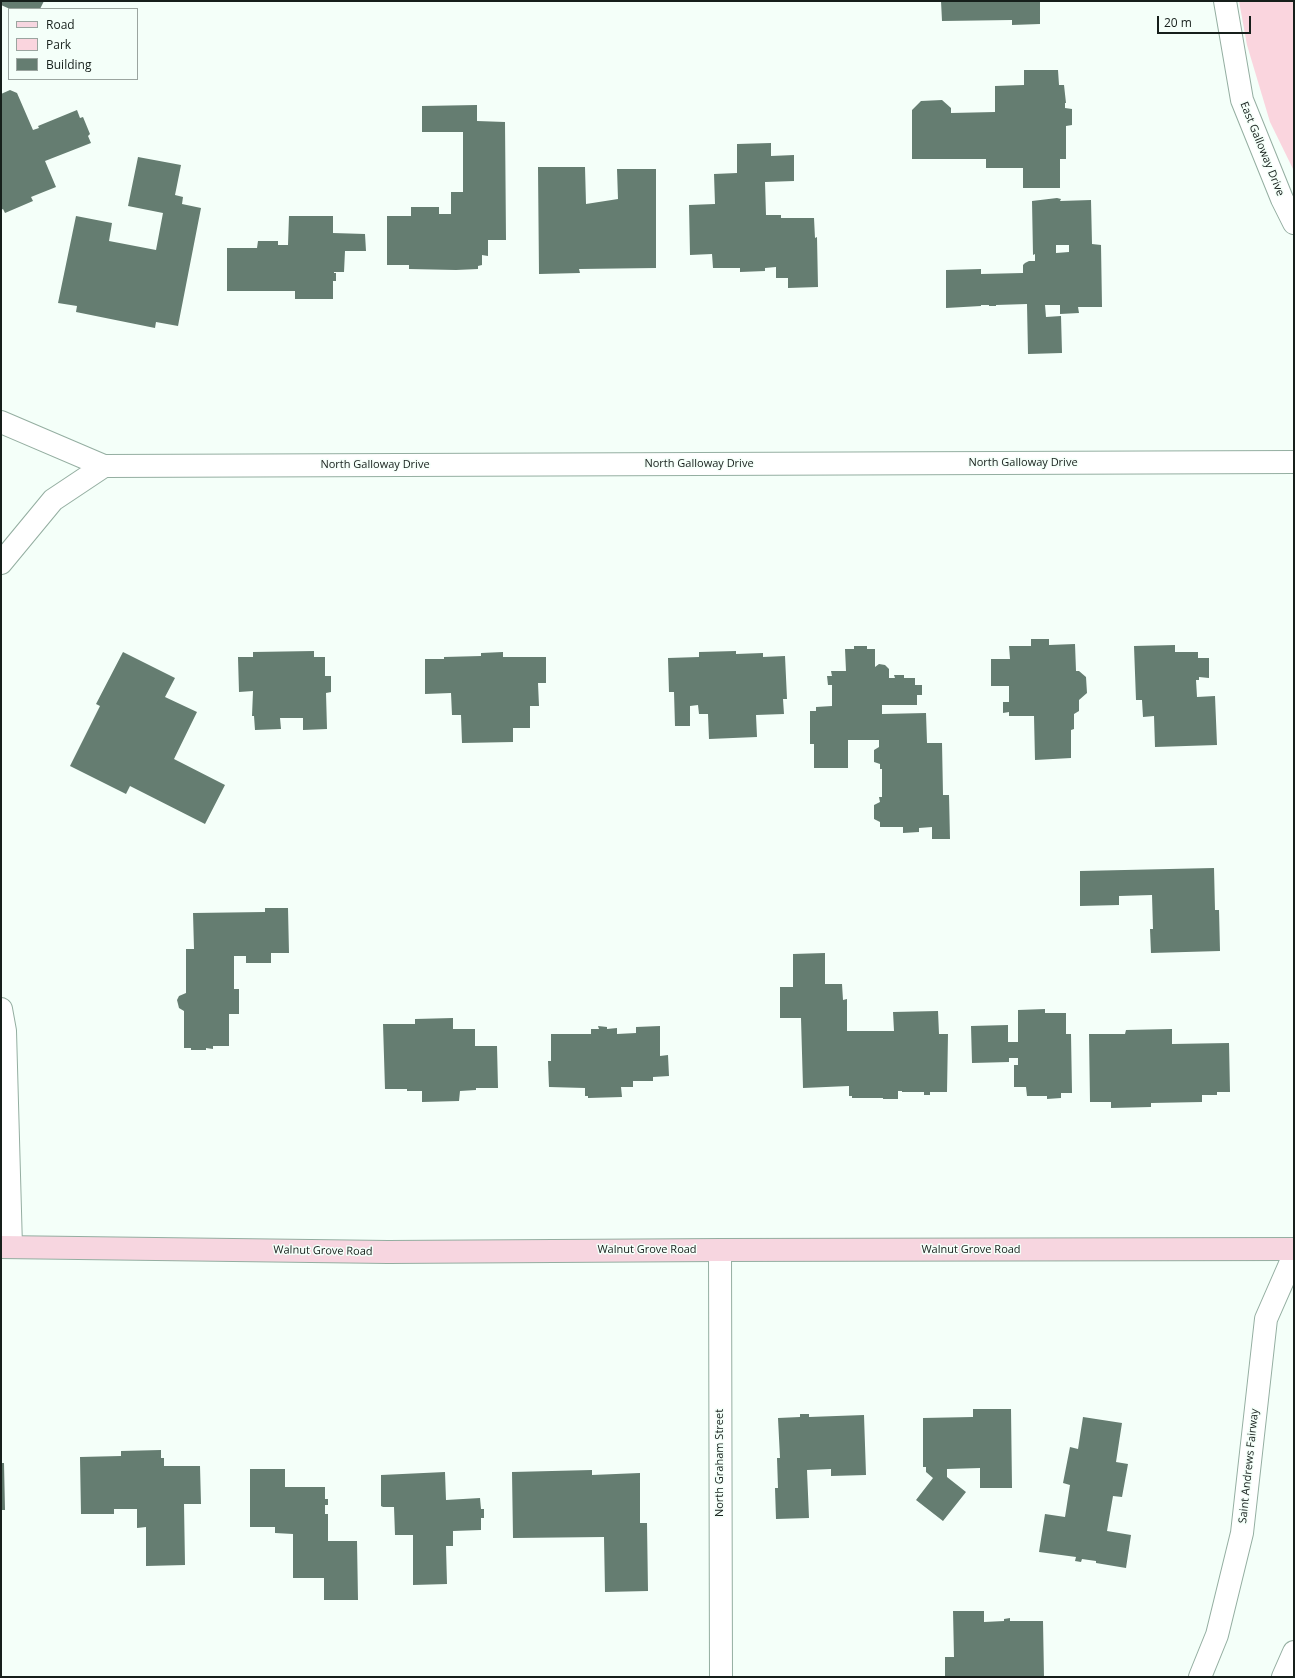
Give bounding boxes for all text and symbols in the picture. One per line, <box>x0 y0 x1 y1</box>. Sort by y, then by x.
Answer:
legend <box>8 8 138 80</box>
scale bar <box>1159 8 1253 34</box>
text: 20 m <box>1164 14 1192 31</box>
text: Road <box>46 16 75 33</box>
text: Park <box>46 36 71 53</box>
text: Building <box>46 56 91 73</box>
street label: East Galloway Drive <box>1237 100 1287 198</box>
street label: North Galloway Drive <box>968 456 1078 470</box>
street label: North Galloway Drive <box>644 457 754 471</box>
street label: North Galloway Drive <box>320 458 430 472</box>
street label: Walnut Grove Road <box>597 1243 697 1257</box>
street label: Walnut Grove Road <box>921 1243 1021 1257</box>
street label: Walnut Grove Road <box>273 1244 373 1258</box>
street label: Saint Andrews Fairway <box>1236 1408 1262 1524</box>
street label: North Graham Street <box>713 1409 727 1517</box>

